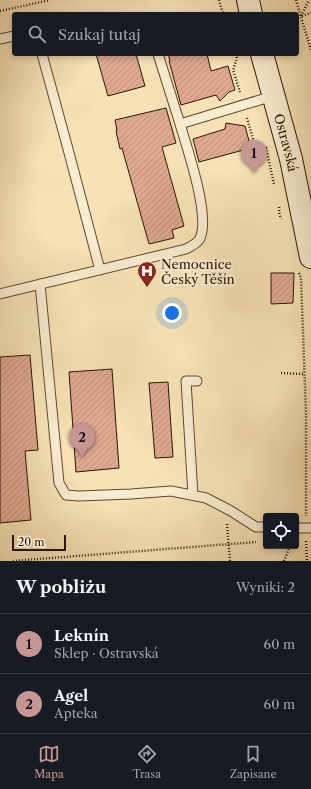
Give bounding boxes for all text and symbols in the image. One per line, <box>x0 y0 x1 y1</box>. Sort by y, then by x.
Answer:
search box <box>12 12 299 56</box>
icon: search <box>26 23 48 45</box>
text: Szukaj tutaj <box>58 25 140 44</box>
street label: Ostravská <box>271 112 301 173</box>
pin: 1 <box>241 140 267 173</box>
place label: Nemocnice Český Těšín <box>161 256 235 287</box>
hospital icon: Nemocnice Český Těšín <box>136 260 158 288</box>
your location <box>162 303 182 323</box>
pin: 2 <box>69 424 95 457</box>
map controls <box>263 513 299 549</box>
button: locate <box>263 513 299 549</box>
scale bar <box>12 533 66 552</box>
text: 20 m <box>18 535 44 549</box>
text: W pobliżu <box>16 577 106 597</box>
text: Wyniki: 2 <box>236 579 295 595</box>
text: Leknín <box>54 626 109 645</box>
text: 1 <box>26 636 32 652</box>
text: 60 m <box>264 636 295 652</box>
text: Sklep · Ostravská <box>54 645 159 661</box>
text: Agel <box>54 686 88 705</box>
text: 2 <box>25 696 33 712</box>
text: 60 m <box>264 696 295 712</box>
text: Apteka <box>54 705 98 721</box>
tab: Mapa <box>34 743 64 781</box>
tab: Trasa <box>132 743 161 781</box>
tab: Zapisane <box>230 743 277 781</box>

